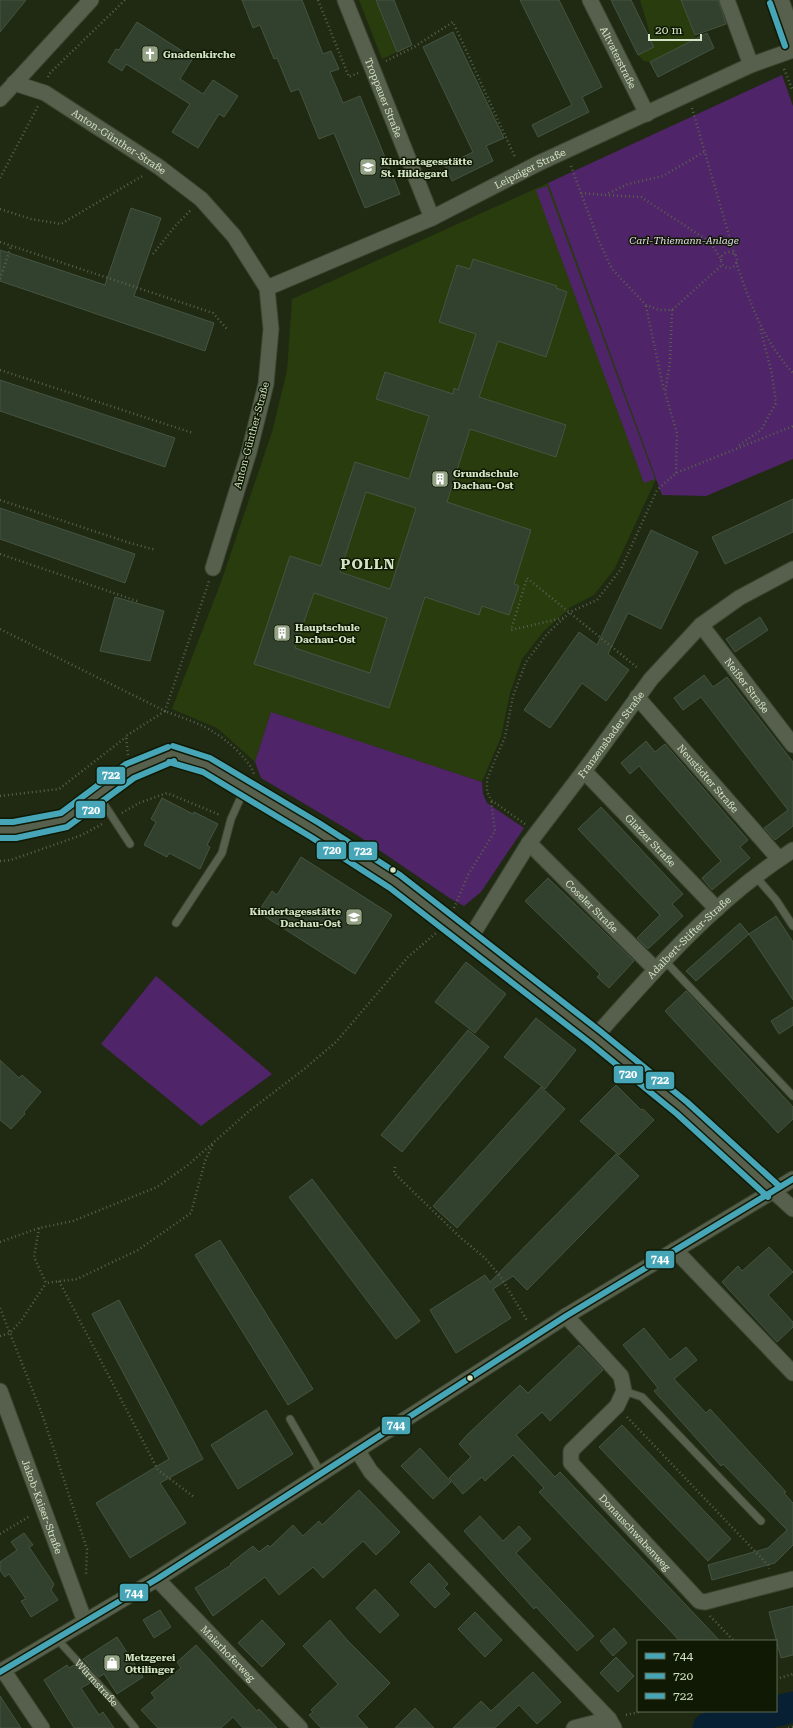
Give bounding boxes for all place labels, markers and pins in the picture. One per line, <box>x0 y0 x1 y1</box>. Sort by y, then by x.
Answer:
church icon: Gnadenkirche <box>140 44 160 64</box>
place label: Gnadenkirche <box>163 49 236 60</box>
place label: Kindertagesstätte St. Hildegard <box>381 156 473 179</box>
school or university icon: Kindertagesstätte St. Hildegard <box>358 157 378 177</box>
place label: Grundschule Dachau-Ost <box>453 468 519 491</box>
building icon: Grundschule Dachau-Ost <box>430 469 450 489</box>
place label: Hauptschule Dachau-Ost <box>295 622 360 645</box>
building icon: Hauptschule Dachau-Ost <box>272 623 292 643</box>
unlabelled marker <box>388 865 398 875</box>
place label: Kindertagesstätte Dachau-Ost <box>250 906 341 929</box>
school or university icon: Kindertagesstätte Dachau-Ost <box>344 907 364 927</box>
unlabelled marker <box>465 1373 475 1383</box>
place label: Metzgerei Ottilinger <box>125 1652 176 1675</box>
shop icon: Metzgerei Ottilinger <box>102 1653 122 1673</box>

